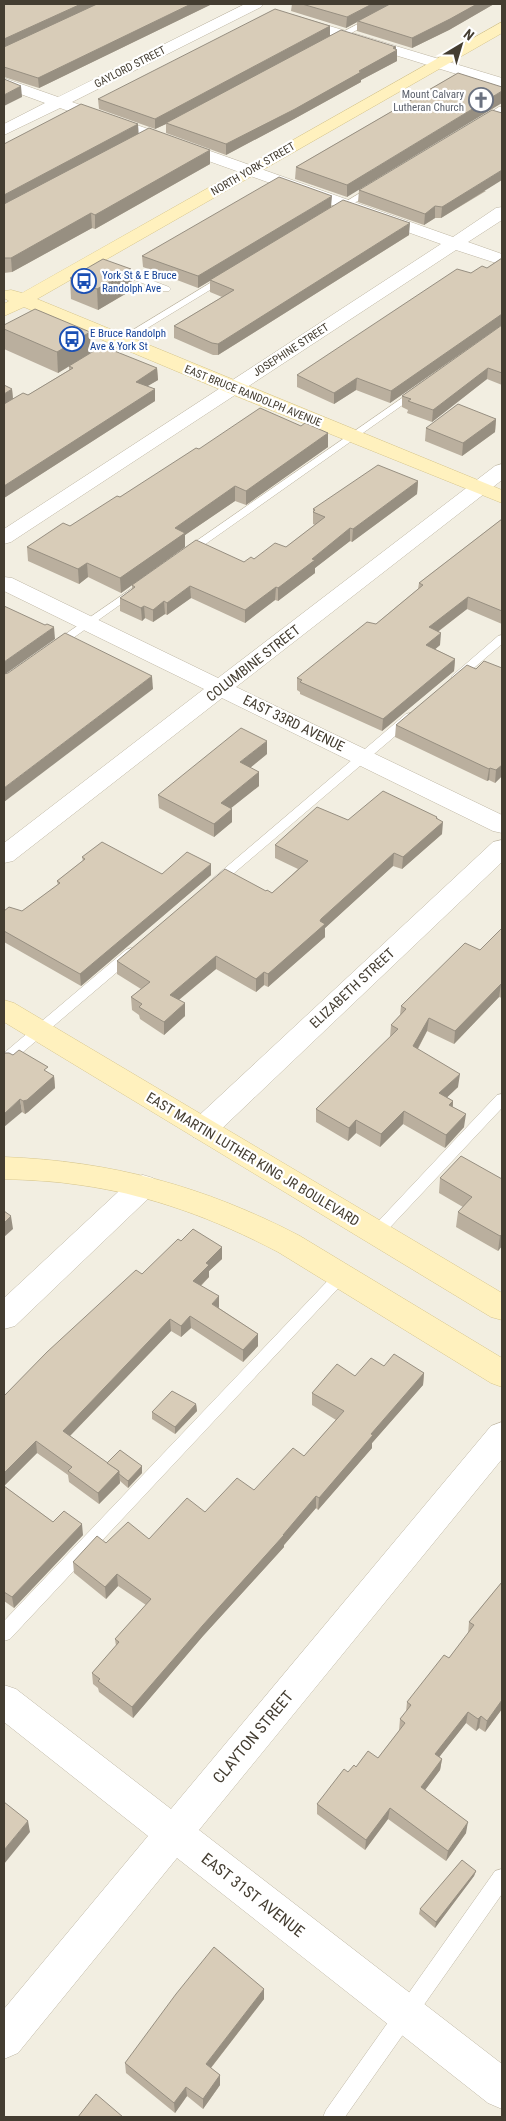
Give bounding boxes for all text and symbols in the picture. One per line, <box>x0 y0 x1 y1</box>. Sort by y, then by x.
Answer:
north arrow <box>436 20 486 70</box>
text: N <box>461 26 477 44</box>
street label: GAYLORD STREET <box>92 43 168 91</box>
church icon: Mount Calvary Lutheran Church <box>468 87 494 113</box>
place label: Mount Calvary Lutheran Church <box>393 88 464 114</box>
street label: NORTH YORK STREET <box>209 140 297 198</box>
bus stop icon: York St & E Bruce Randolph Ave <box>71 268 97 294</box>
place label: York St & E Bruce Randolph Ave <box>102 269 177 295</box>
street label: JOSEPHINE STREET <box>251 321 332 379</box>
bus stop icon: E Bruce Randolph Ave & York St <box>59 326 85 352</box>
place label: E Bruce Randolph Ave & York St <box>90 327 166 353</box>
street label: EAST BRUCE RANDOLPH AVENUE <box>183 363 324 430</box>
street label: COLUMBINE STREET <box>203 621 303 705</box>
street label: EAST 33RD AVENUE <box>241 692 347 754</box>
street label: ELIZABETH STREET <box>306 945 398 1031</box>
street label: EAST MARTIN LUTHER KING JR BOULEVARD <box>144 1089 362 1229</box>
street label: CLAYTON STREET <box>209 1687 297 1787</box>
street label: EAST 31ST AVENUE <box>198 1849 308 1941</box>

